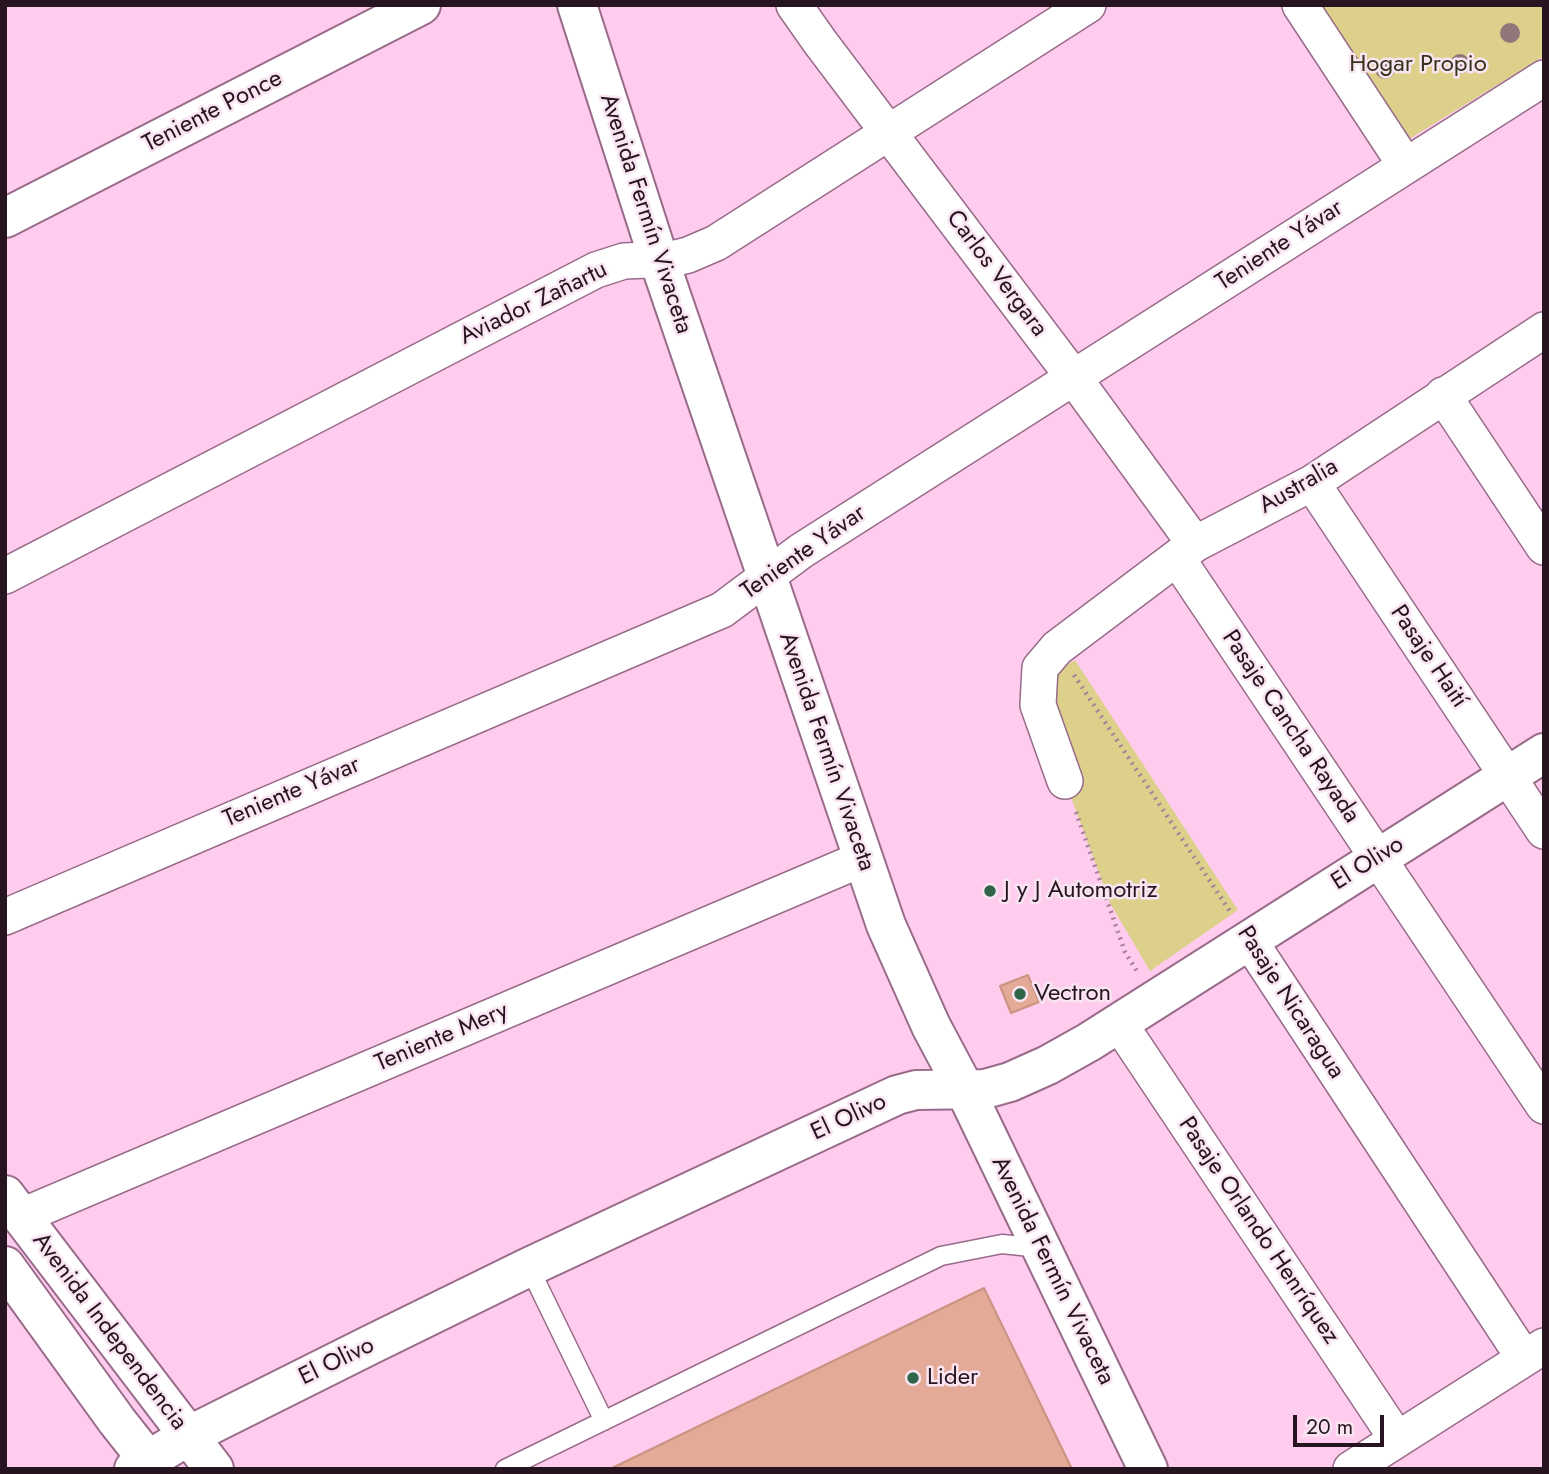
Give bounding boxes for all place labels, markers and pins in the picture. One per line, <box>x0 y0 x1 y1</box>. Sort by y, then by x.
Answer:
place label: J y J Automotriz <box>1004 877 1158 905</box>
marker: J y J Automotriz <box>982 883 998 899</box>
place label: Vectron <box>1034 980 1111 1008</box>
marker: Vectron <box>1012 986 1028 1002</box>
place label: Lider <box>927 1364 978 1392</box>
marker: Lider <box>905 1370 921 1386</box>

